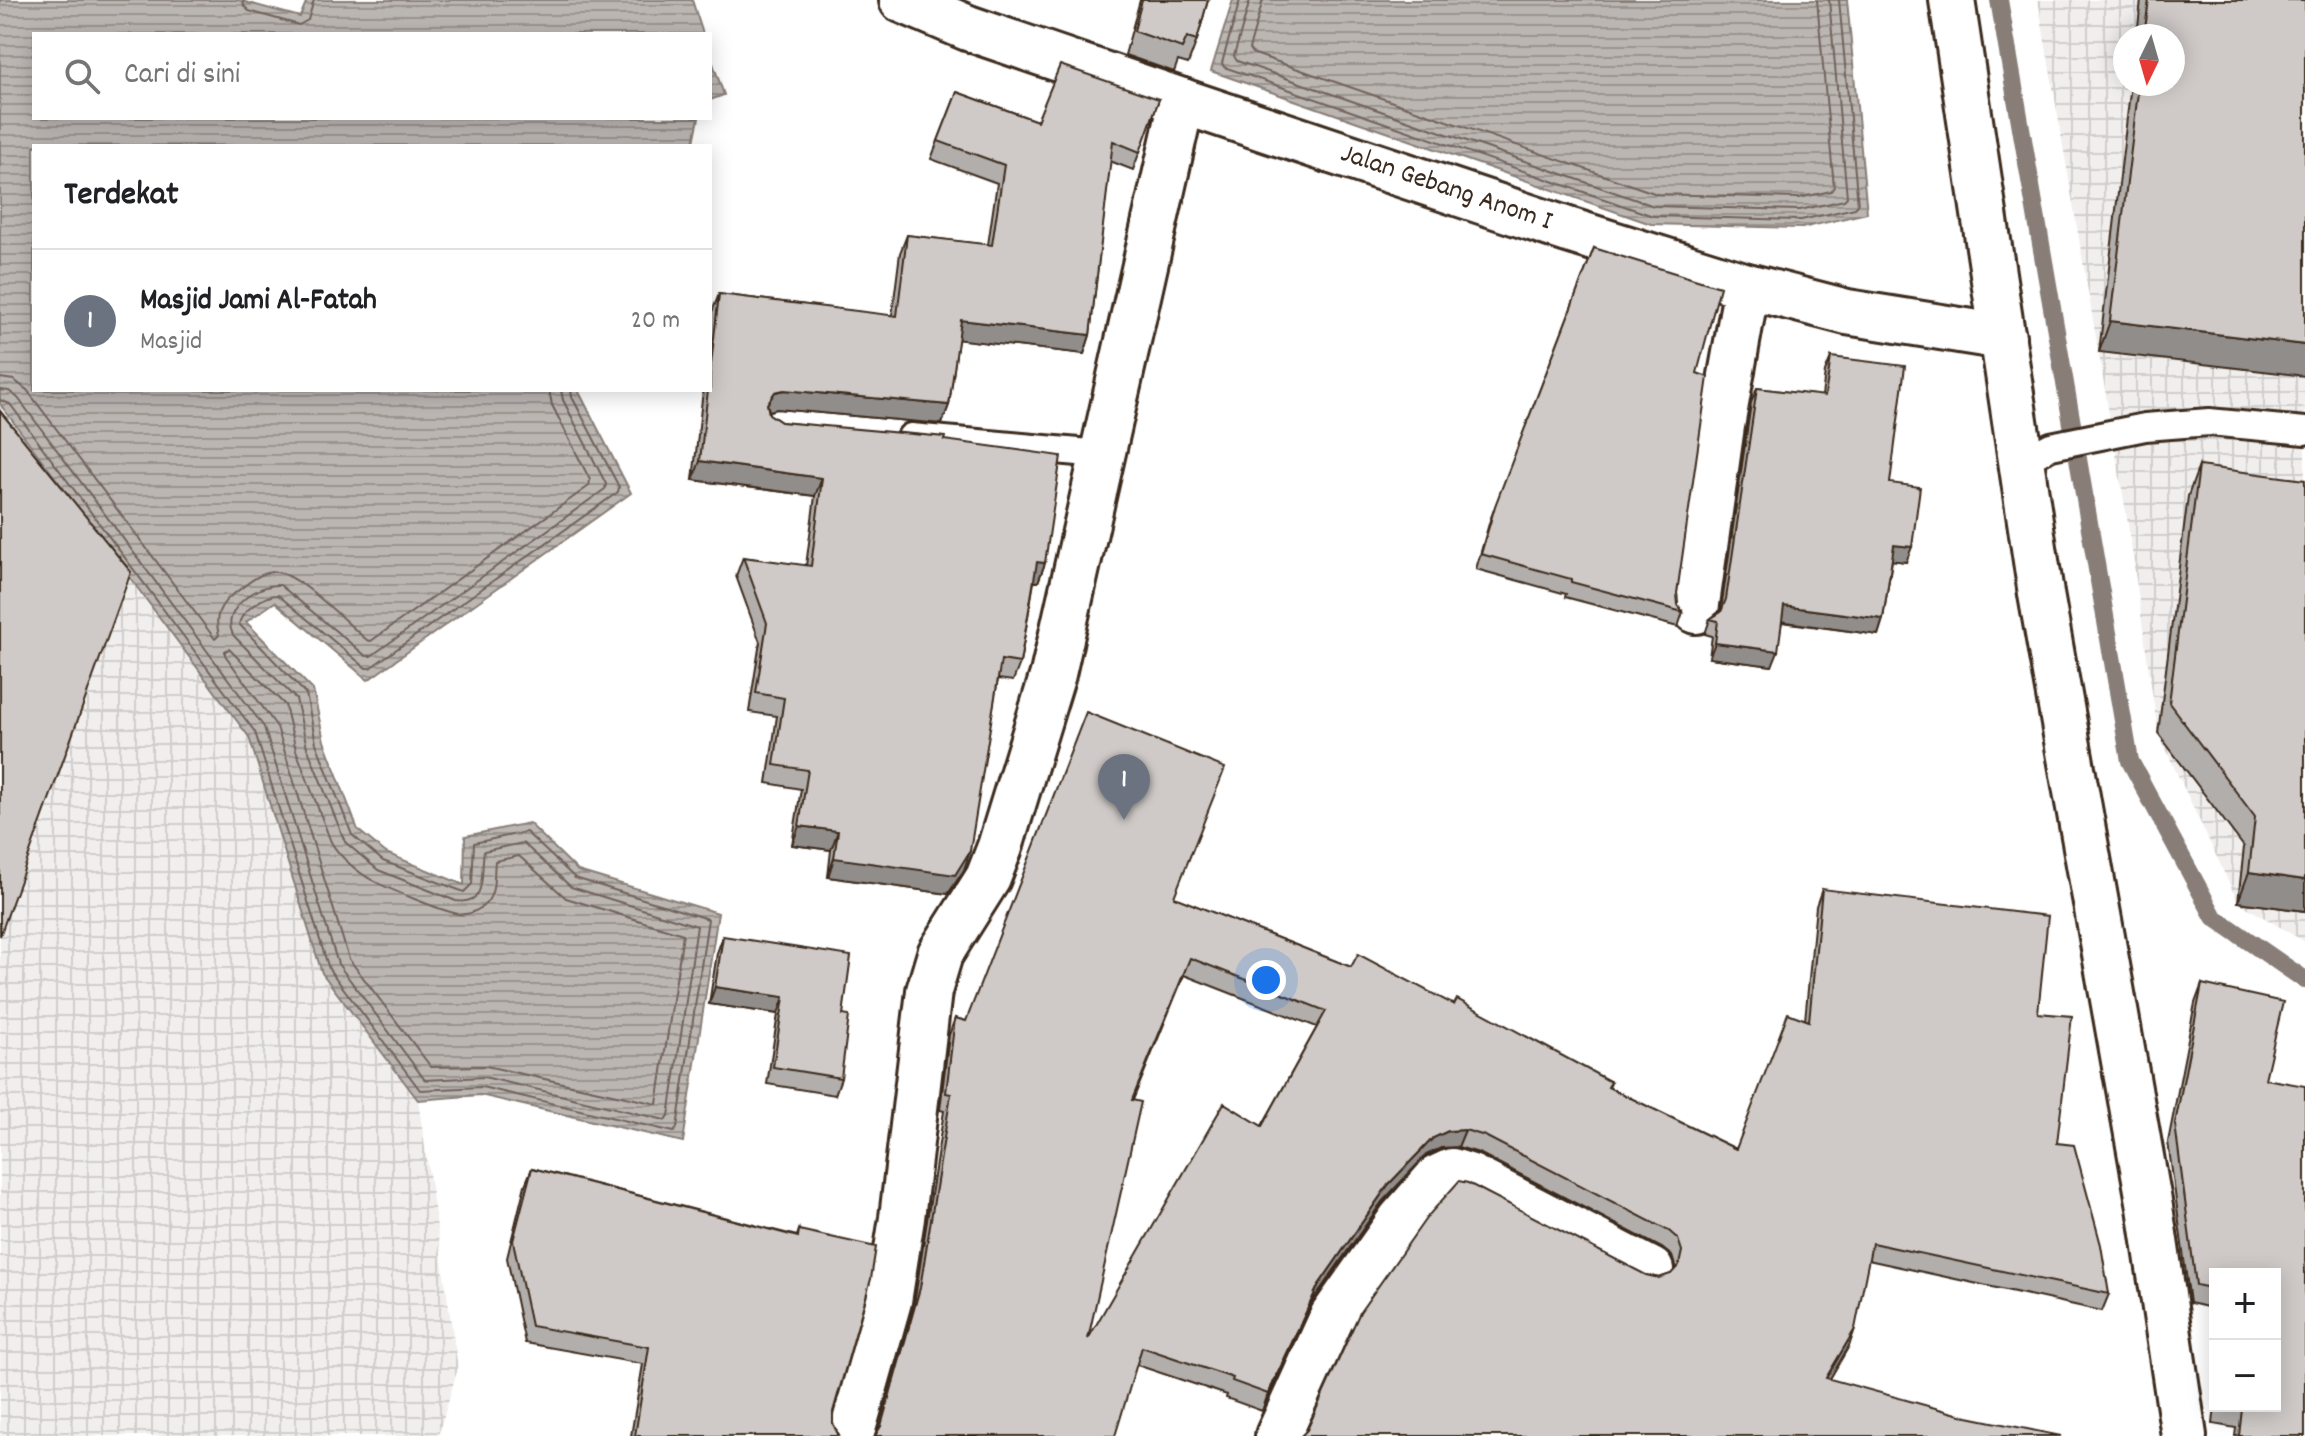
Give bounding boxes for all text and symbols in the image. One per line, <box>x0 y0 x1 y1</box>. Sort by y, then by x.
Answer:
north arrow <box>2113 24 2185 96</box>
search box <box>32 32 712 120</box>
icon: search <box>60 54 104 98</box>
text: Cari di sini <box>124 55 240 98</box>
street label: Jalan Gebang Anom I <box>1335 135 1557 243</box>
text: Terdekat <box>64 172 179 221</box>
text: Masjid Jami Al-Fatah <box>140 281 377 324</box>
text: 1 <box>87 303 93 340</box>
text: 20 m <box>631 303 680 340</box>
text: Masjid <box>140 324 202 361</box>
pin: 1 <box>1098 754 1150 820</box>
your location <box>1246 960 1286 1000</box>
map controls <box>2209 1268 2281 1412</box>
button: + <box>2209 1268 2281 1340</box>
button: − <box>2209 1340 2281 1412</box>

